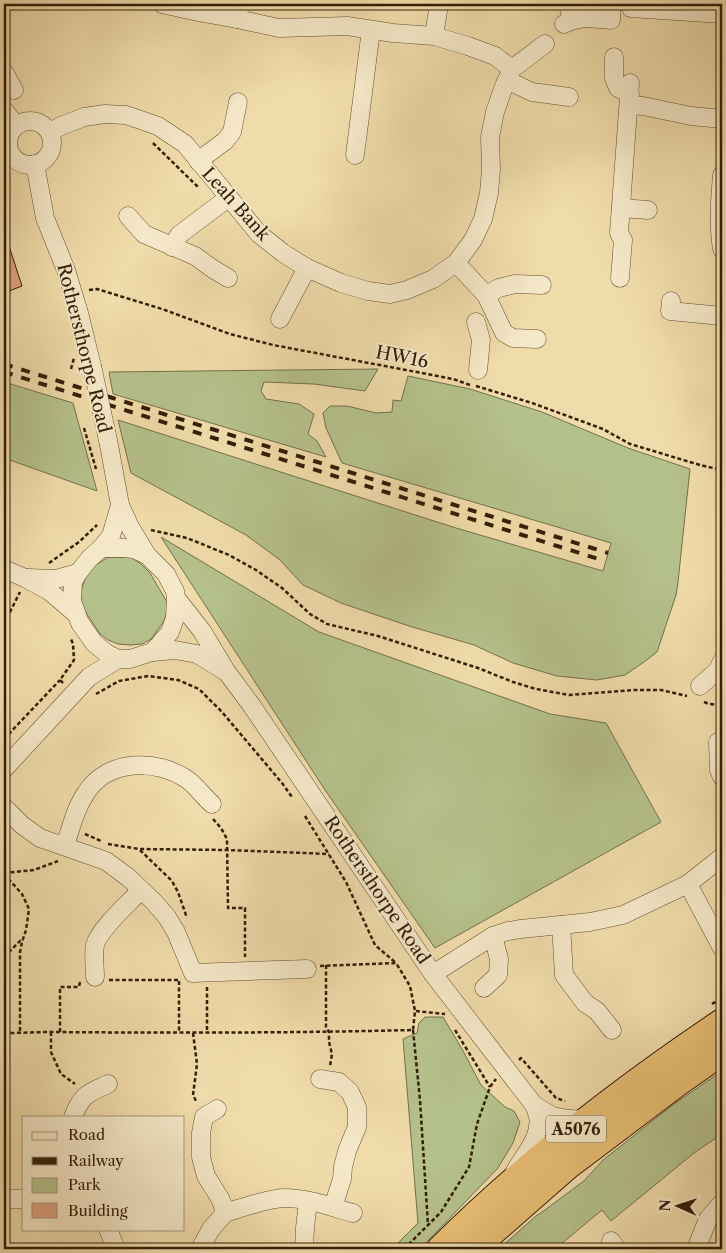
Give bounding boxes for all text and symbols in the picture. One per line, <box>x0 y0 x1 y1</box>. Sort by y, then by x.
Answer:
street label: Leah Bank <box>197 163 276 246</box>
street label: Rothersthorpe Road <box>52 261 116 435</box>
street label: HW16 <box>374 341 430 373</box>
street label: Rothersthorpe Road <box>319 812 435 968</box>
legend <box>22 1116 185 1230</box>
road number: A5076 <box>546 1116 606 1142</box>
text: Road <box>68 1125 105 1144</box>
text: Railway <box>68 1151 124 1170</box>
text: Park <box>68 1175 102 1194</box>
north arrow <box>654 1180 704 1230</box>
text: N <box>656 1199 674 1212</box>
text: Building <box>68 1201 128 1220</box>

